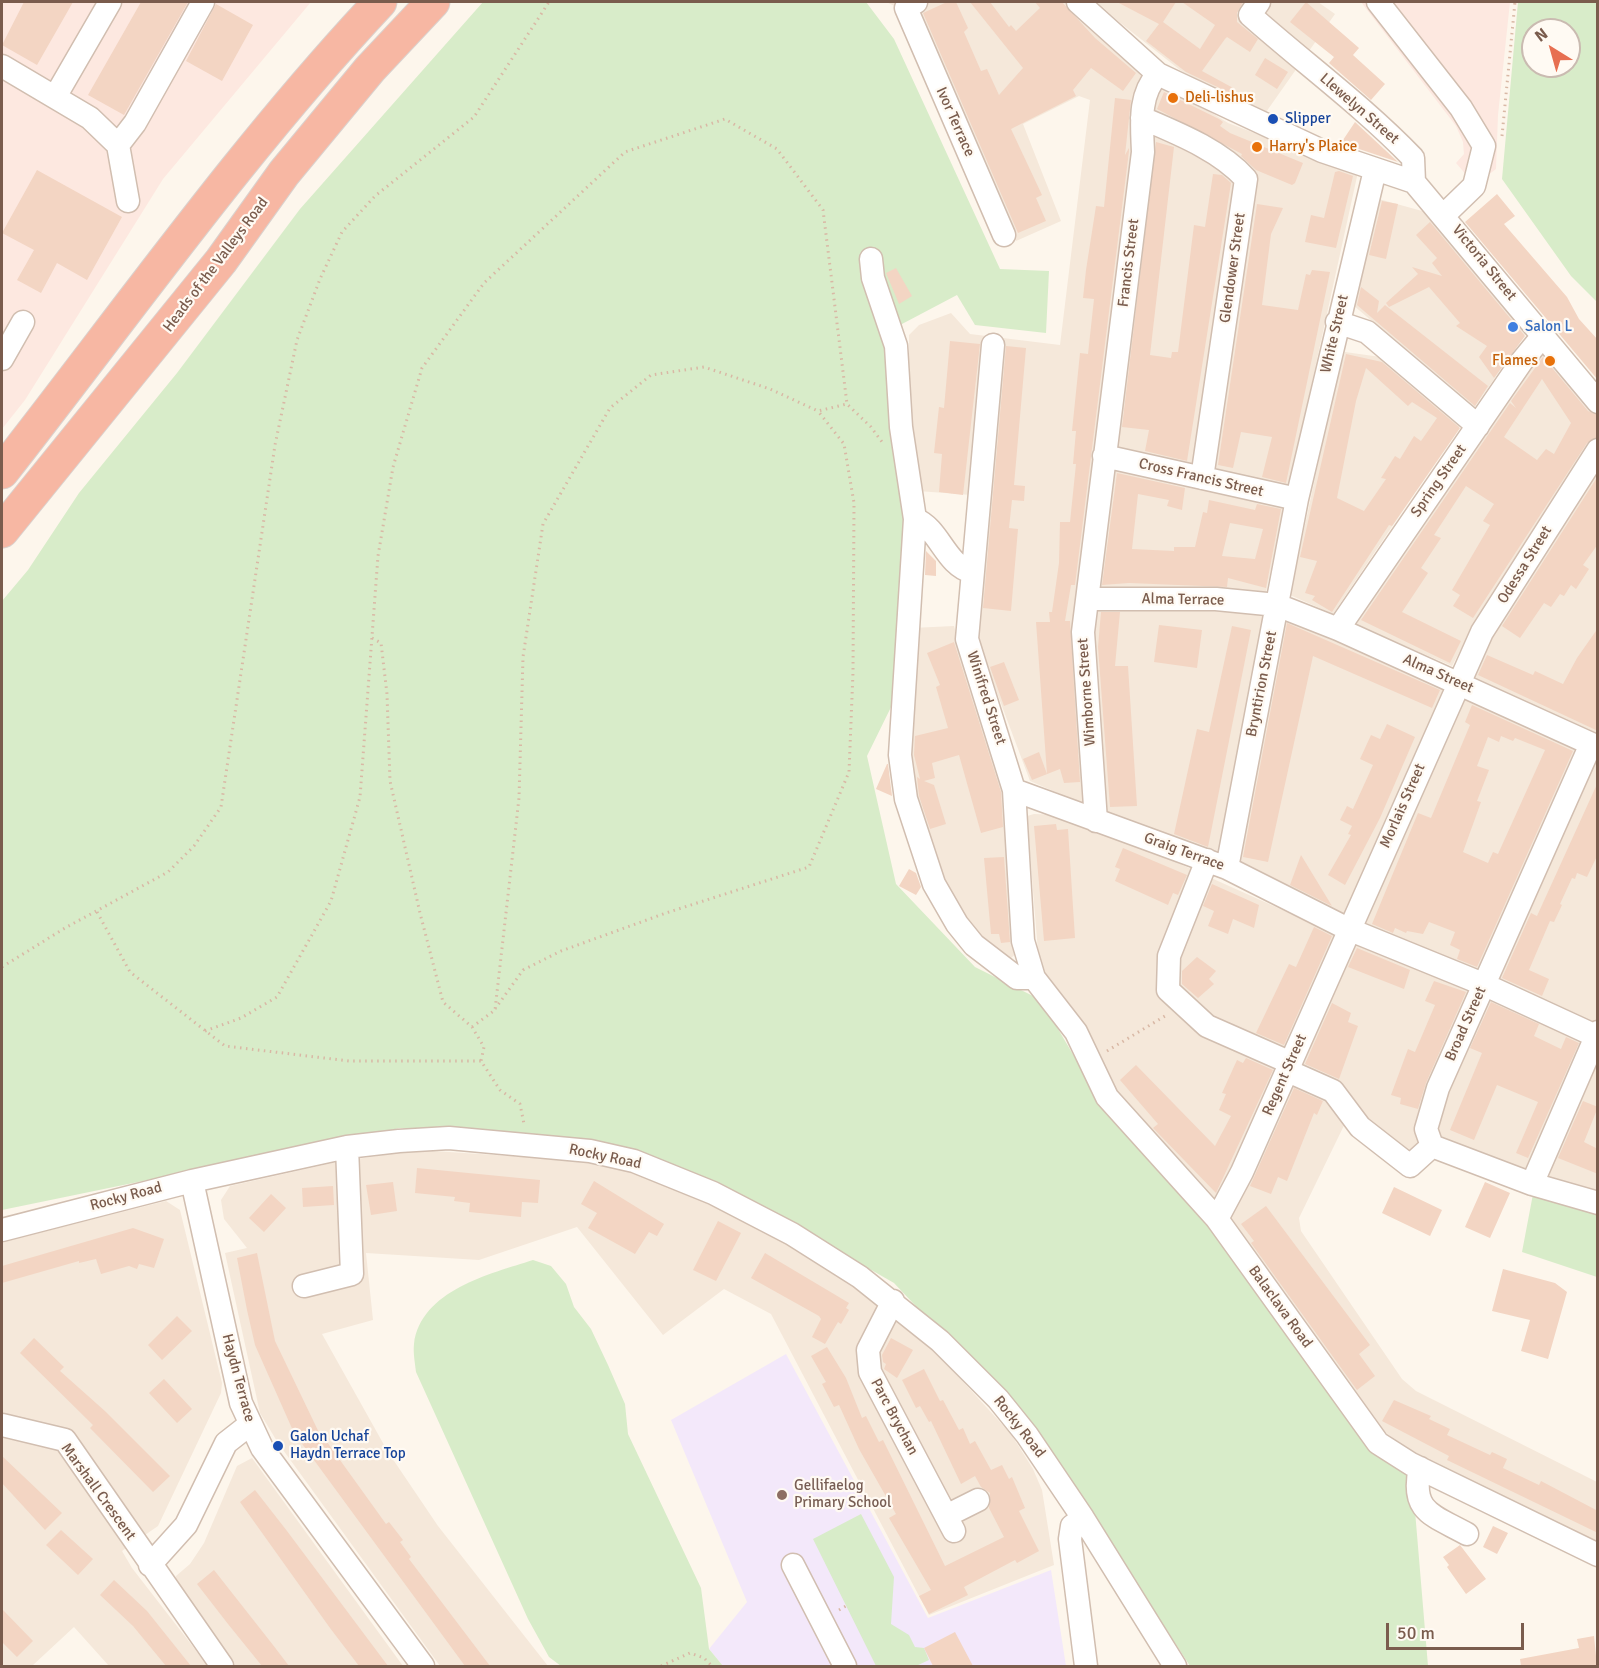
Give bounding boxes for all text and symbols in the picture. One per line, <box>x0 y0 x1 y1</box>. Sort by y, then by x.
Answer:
north arrow <box>1521 18 1581 78</box>
text: N <box>1531 24 1552 47</box>
street label: Llewelyn Street <box>1316 70 1402 148</box>
street label: Ivor Terrace <box>932 84 978 160</box>
place label: Deli-lishus <box>1185 89 1254 107</box>
marker: Deli-lishus <box>1166 91 1180 105</box>
place label: Slipper <box>1285 110 1331 128</box>
marker: Slipper <box>1266 112 1280 126</box>
place label: Harry's Plaice <box>1269 138 1357 156</box>
marker: Harry's Plaice <box>1250 140 1264 154</box>
street label: Heads of the Valleys Road <box>160 194 272 336</box>
street label: Glendower Street <box>1216 212 1250 324</box>
street label: Francis Street <box>1115 218 1143 308</box>
street label: Victoria Street <box>1448 221 1520 305</box>
street label: White Street <box>1317 293 1353 375</box>
place label: Salon L <box>1525 318 1572 336</box>
marker: Salon L <box>1506 320 1520 334</box>
place label: Flames <box>1492 352 1538 370</box>
marker: Flames <box>1543 354 1557 368</box>
street label: Spring Street <box>1407 441 1471 521</box>
street label: Cross Francis Street <box>1137 455 1265 501</box>
street label: Odessa Street <box>1494 523 1556 607</box>
street label: Alma Terrace <box>1141 590 1225 610</box>
street label: Bryntirion Street <box>1243 629 1281 739</box>
street label: Wimborne Street <box>1074 637 1100 747</box>
street label: Winifred Street <box>962 649 1010 747</box>
street label: Alma Street <box>1400 650 1476 698</box>
street label: Morlais Street <box>1376 761 1430 851</box>
street label: Graig Terrace <box>1141 829 1227 875</box>
street label: Broad Street <box>1442 984 1490 1064</box>
street label: Regent Street <box>1259 1031 1311 1119</box>
street label: Rocky Road <box>567 1141 643 1173</box>
street label: Rocky Road <box>88 1179 164 1215</box>
street label: Balaclava Road <box>1244 1262 1316 1352</box>
street label: Haydn Terrace <box>218 1332 258 1424</box>
street label: Parc Brychan <box>866 1376 922 1458</box>
street label: Rocky Road <box>989 1392 1049 1462</box>
place label: Galon Uchaf Haydn Terrace Top <box>290 1428 406 1463</box>
marker: Galon Uchaf Haydn Terrace Top <box>271 1439 285 1453</box>
street label: Marshall Crescent <box>57 1440 139 1544</box>
place label: Gellifaelog Primary School <box>794 1477 891 1512</box>
marker: Gellifaelog Primary School <box>775 1488 789 1502</box>
scale bar <box>1389 1611 1527 1649</box>
text: 50 m <box>1397 1622 1435 1644</box>

